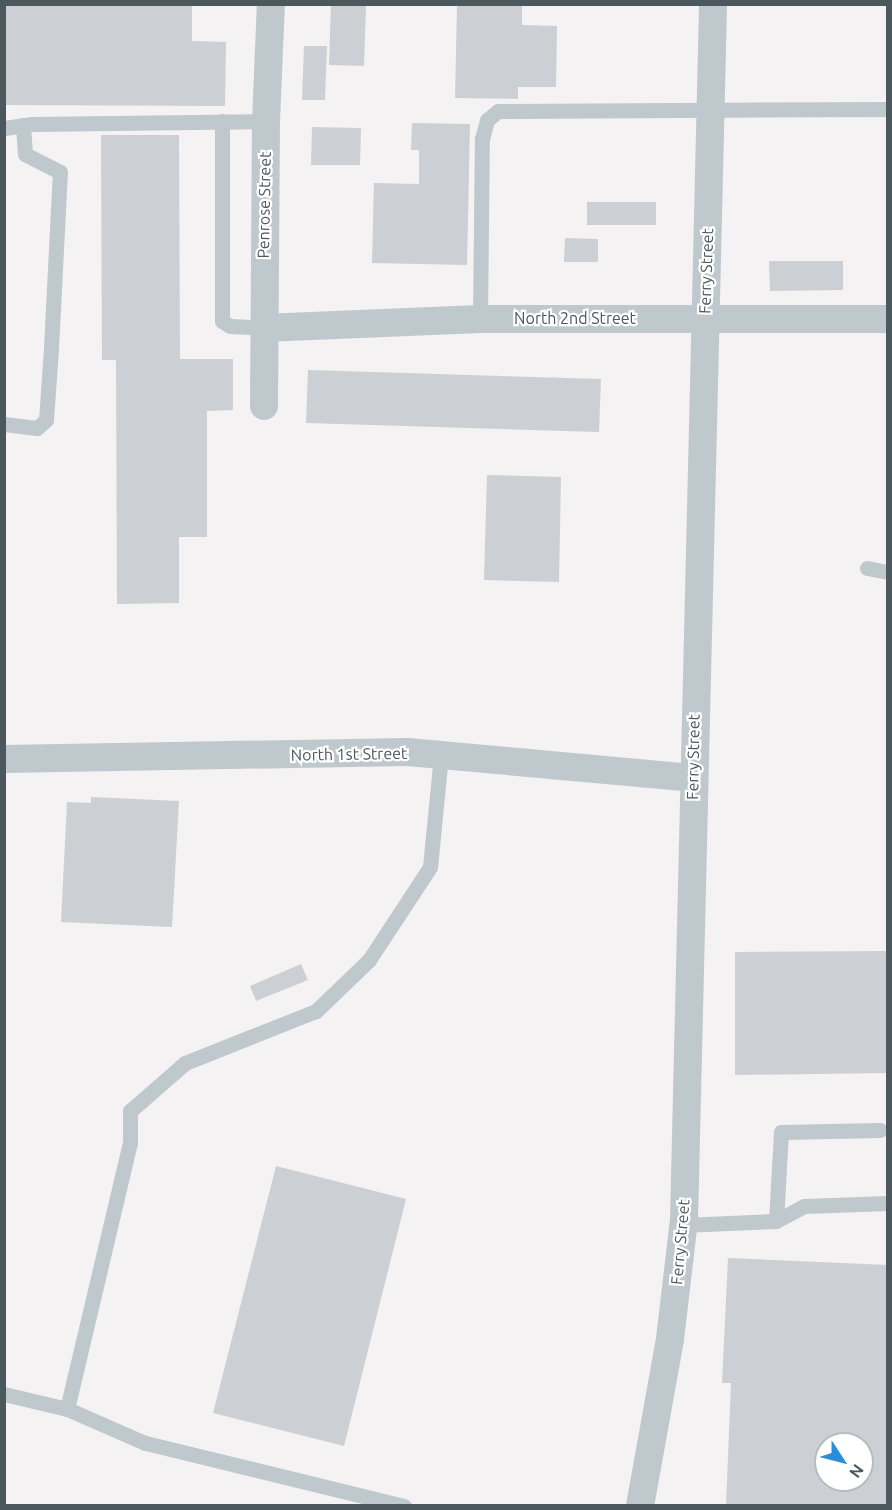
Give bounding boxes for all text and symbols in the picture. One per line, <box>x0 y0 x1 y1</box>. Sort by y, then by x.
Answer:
street label: Penrose Street <box>253 151 275 259</box>
street label: Ferry Street <box>695 228 717 314</box>
street label: North 2nd Street <box>514 308 636 328</box>
street label: Ferry Street <box>683 714 703 800</box>
street label: North 1st Street <box>291 743 407 765</box>
street label: Ferry Street <box>667 1198 693 1286</box>
north arrow <box>814 1432 874 1492</box>
text: N <box>846 1461 868 1482</box>

